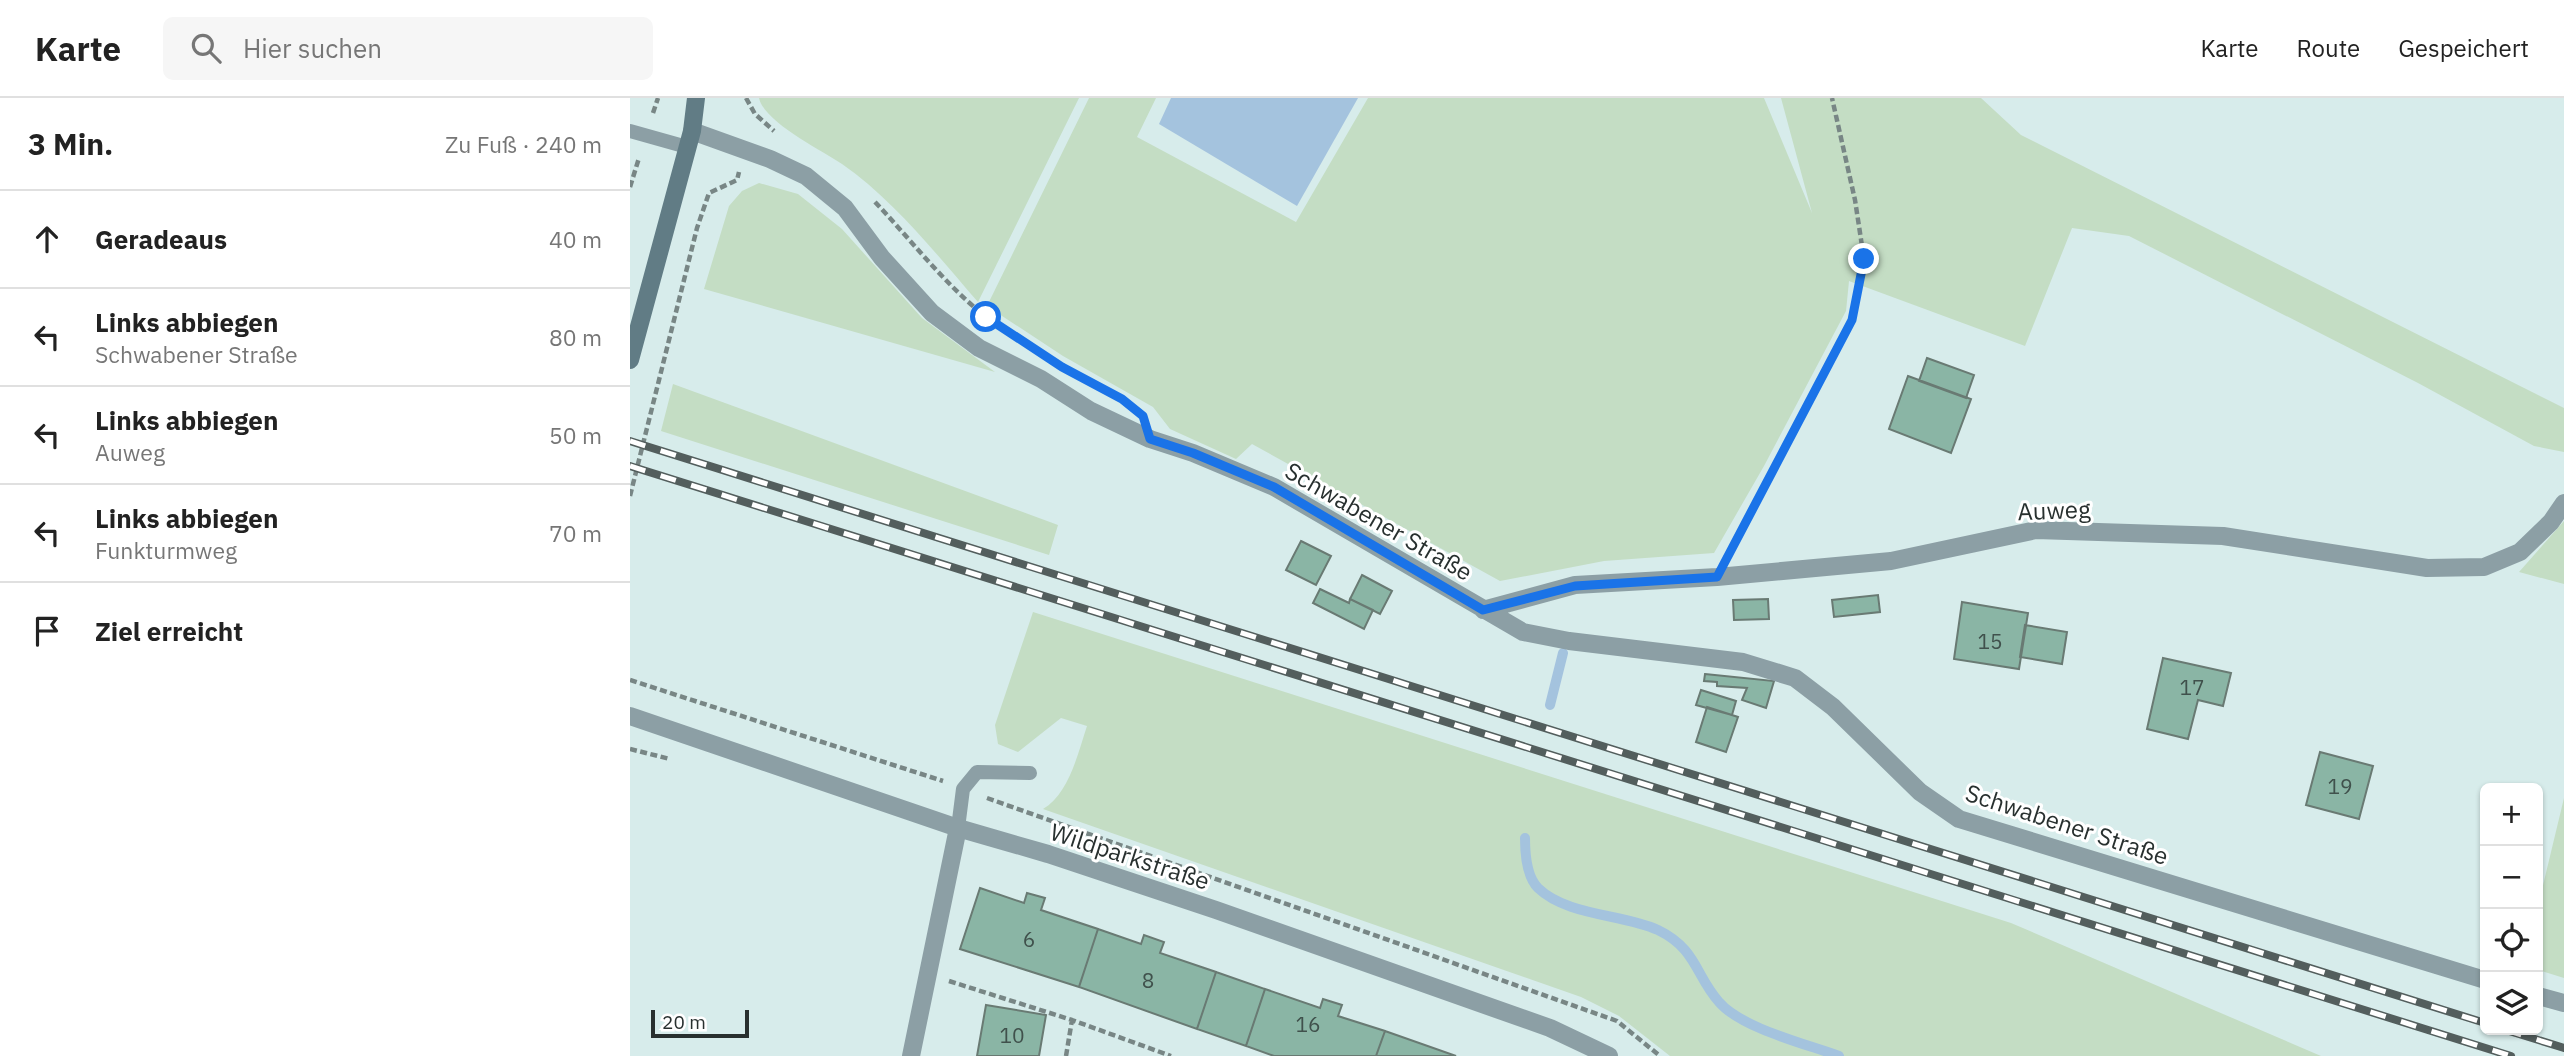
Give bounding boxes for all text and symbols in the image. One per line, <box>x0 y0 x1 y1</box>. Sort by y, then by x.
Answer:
search box <box>163 17 653 80</box>
text: Karte <box>35 27 121 70</box>
icon: search <box>187 29 225 67</box>
text: Hier suchen <box>243 31 382 65</box>
text: Karte <box>2200 32 2259 64</box>
text: Route <box>2297 32 2360 64</box>
text: Gespeichert <box>2398 32 2529 64</box>
text: 3 Min. <box>28 124 113 163</box>
text: Zu Fuß · 240 m <box>445 129 602 159</box>
icon: ahead <box>28 220 66 258</box>
text: Geradeaus <box>95 222 227 256</box>
text: 40 m <box>549 224 602 254</box>
route end <box>1848 243 1879 274</box>
route start <box>970 301 1001 332</box>
text: Links abbiegen <box>95 305 278 339</box>
icon: left <box>28 318 66 356</box>
text: 80 m <box>549 322 602 352</box>
text: Schwabener Straße <box>95 339 298 369</box>
text: Links abbiegen <box>95 403 278 437</box>
icon: left <box>28 416 66 454</box>
text: 50 m <box>549 420 602 450</box>
text: Auweg <box>95 437 165 467</box>
street label: Schwabener Straße <box>1279 454 1479 588</box>
street label: Auweg <box>2017 493 2091 527</box>
text: Links abbiegen <box>95 501 278 535</box>
icon: left <box>28 514 66 552</box>
text: 70 m <box>549 518 602 548</box>
text: Funkturmweg <box>95 535 237 565</box>
icon: arrive <box>28 612 66 650</box>
text: Ziel erreicht <box>95 614 243 648</box>
house number: 15 <box>1977 627 2003 655</box>
house number: 17 <box>2179 673 2205 701</box>
house number: 19 <box>2327 772 2353 800</box>
street label: Schwabener Straße <box>1962 776 2172 872</box>
map controls <box>2480 783 2543 1035</box>
button: + <box>2480 783 2543 846</box>
street label: Wildparkstraße <box>1046 815 1214 897</box>
button: − <box>2480 846 2543 909</box>
button: locate <box>2480 909 2543 972</box>
house number: 6 <box>1023 925 1035 953</box>
house number: 8 <box>1142 966 1154 994</box>
button: layers <box>2480 972 2543 1035</box>
scale bar <box>651 1007 749 1039</box>
text: 20 m <box>662 1010 706 1034</box>
house number: 16 <box>1295 1010 1321 1038</box>
house number: 10 <box>999 1021 1025 1049</box>

